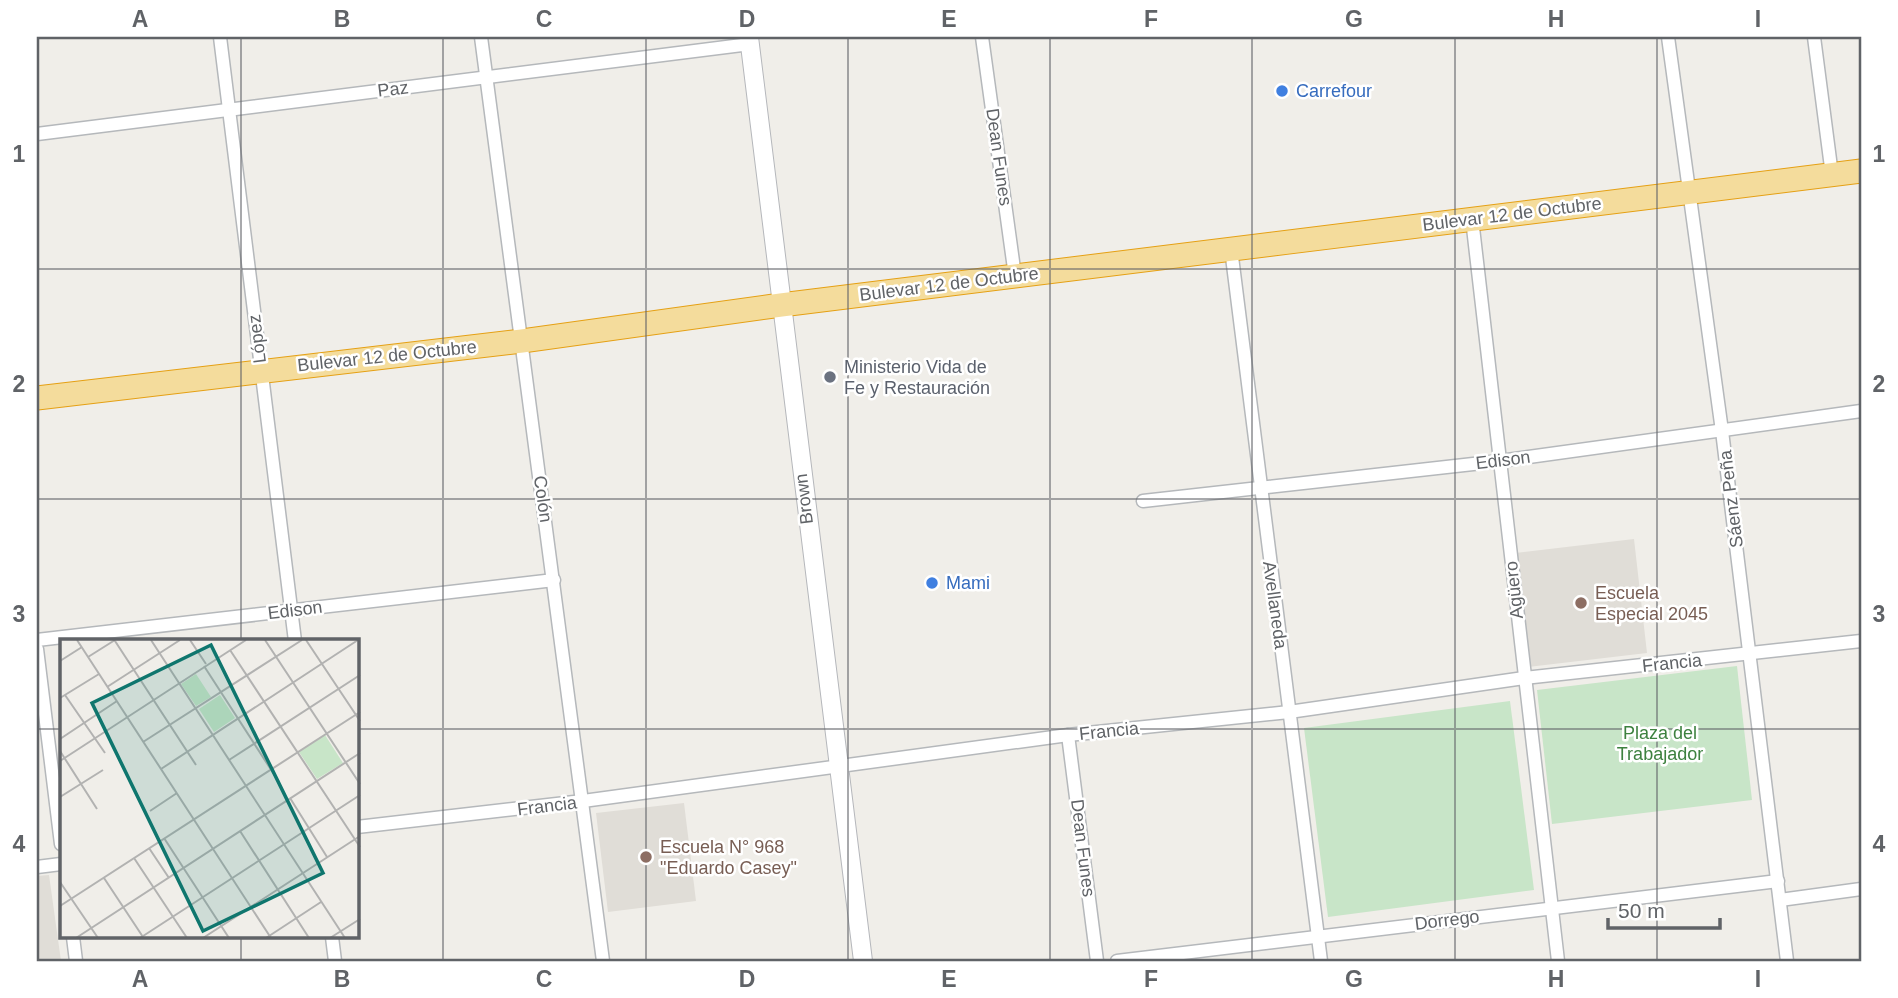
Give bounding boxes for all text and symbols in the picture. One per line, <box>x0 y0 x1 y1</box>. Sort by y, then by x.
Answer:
text: A <box>132 6 148 32</box>
text: B <box>334 6 350 32</box>
text: C <box>536 6 552 32</box>
text: D <box>739 6 755 32</box>
text: E <box>941 6 957 32</box>
text: F <box>1144 6 1158 32</box>
text: G <box>1345 6 1363 32</box>
text: H <box>1548 6 1564 32</box>
text: I <box>1755 6 1761 32</box>
street label: Paz <box>376 77 410 101</box>
place label: Carrefour <box>1296 81 1372 101</box>
marker: Carrefour <box>1274 83 1290 99</box>
street label: Dean Funes <box>982 107 1016 207</box>
text: 1 <box>13 141 26 167</box>
text: 1 <box>1873 141 1886 167</box>
street label: Bulevar 12 de Octubre <box>1421 193 1603 235</box>
street label: Bulevar 12 de Octubre <box>858 263 1040 305</box>
street label: López <box>244 313 270 365</box>
street label: Bulevar 12 de Octubre <box>296 337 478 375</box>
place label: Ministerio Vida de Fe y Restauración <box>844 357 990 398</box>
marker: Ministerio Vida de Fe y Restauración <box>822 369 838 385</box>
text: 2 <box>13 371 25 397</box>
text: 2 <box>1873 371 1885 397</box>
street label: Edison <box>1474 447 1532 473</box>
street label: Sáenz Peña <box>1715 448 1747 549</box>
street label: Brown <box>791 472 817 526</box>
street label: Colón <box>530 474 556 524</box>
street label: Avellaneda <box>1259 560 1291 651</box>
street label: Agüero <box>1501 560 1527 620</box>
place label: Mami <box>946 573 990 593</box>
marker: Mami <box>924 575 940 591</box>
place label: Escuela Especial 2045 <box>1595 583 1708 624</box>
marker: Escuela Especial 2045 <box>1573 595 1589 611</box>
street label: Edison <box>266 597 324 623</box>
text: 3 <box>13 601 25 627</box>
text: 3 <box>1873 601 1885 627</box>
inset map <box>60 639 359 939</box>
street label: Francia <box>1641 650 1704 676</box>
street label: Francia <box>1078 718 1141 744</box>
park label: Plaza del Trabajador <box>1617 723 1703 764</box>
street label: Francia <box>516 792 579 820</box>
street label: Dean Funes <box>1067 798 1099 898</box>
text: 4 <box>13 831 26 857</box>
text: 4 <box>1873 831 1886 857</box>
place label: Escuela N° 968 "Eduardo Casey" <box>660 837 797 878</box>
marker: Escuela N° 968 "Eduardo Casey" <box>638 849 654 865</box>
scale bar <box>1608 886 1720 930</box>
text: 50 m <box>1618 899 1665 922</box>
street label: Dorrego <box>1414 906 1480 934</box>
text: A <box>132 966 148 992</box>
text: B <box>334 966 350 992</box>
text: C <box>536 966 552 992</box>
text: D <box>739 966 755 992</box>
text: E <box>941 966 957 992</box>
text: F <box>1144 966 1158 992</box>
text: G <box>1345 966 1363 992</box>
text: H <box>1548 966 1564 992</box>
text: I <box>1755 966 1761 992</box>

